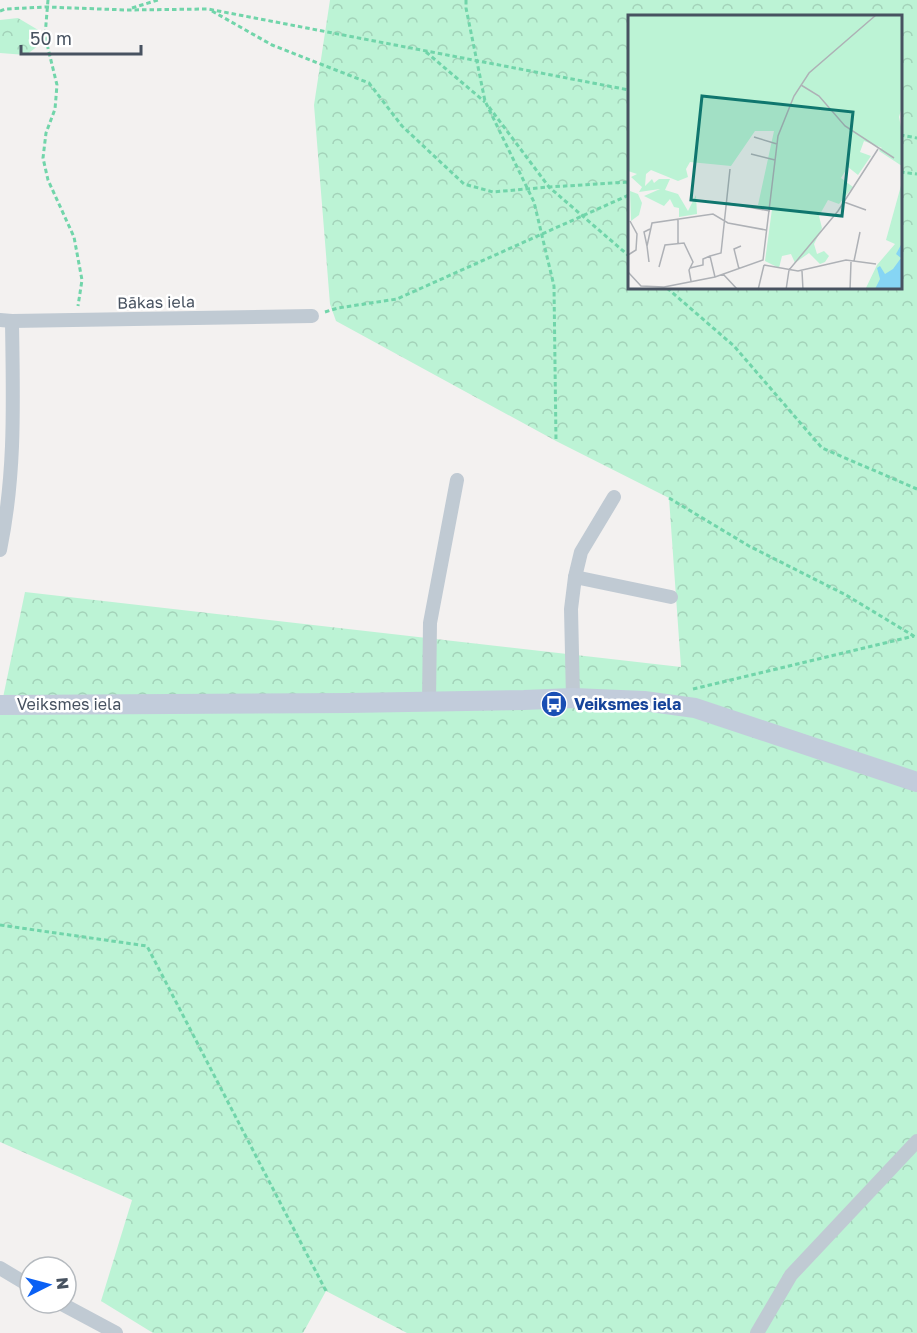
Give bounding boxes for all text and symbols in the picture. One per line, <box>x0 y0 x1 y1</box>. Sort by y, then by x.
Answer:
inset map <box>628 15 902 290</box>
scale bar <box>21 18 141 56</box>
text: 50 m <box>30 27 72 49</box>
street label: Bākas iela <box>117 291 195 313</box>
bus stop icon: Veiksmes iela <box>539 689 569 719</box>
street label: Veiksmes iela <box>17 694 121 714</box>
place label: Veiksmes iela <box>574 694 681 714</box>
north arrow <box>18 1255 78 1315</box>
text: N <box>52 1276 73 1291</box>

